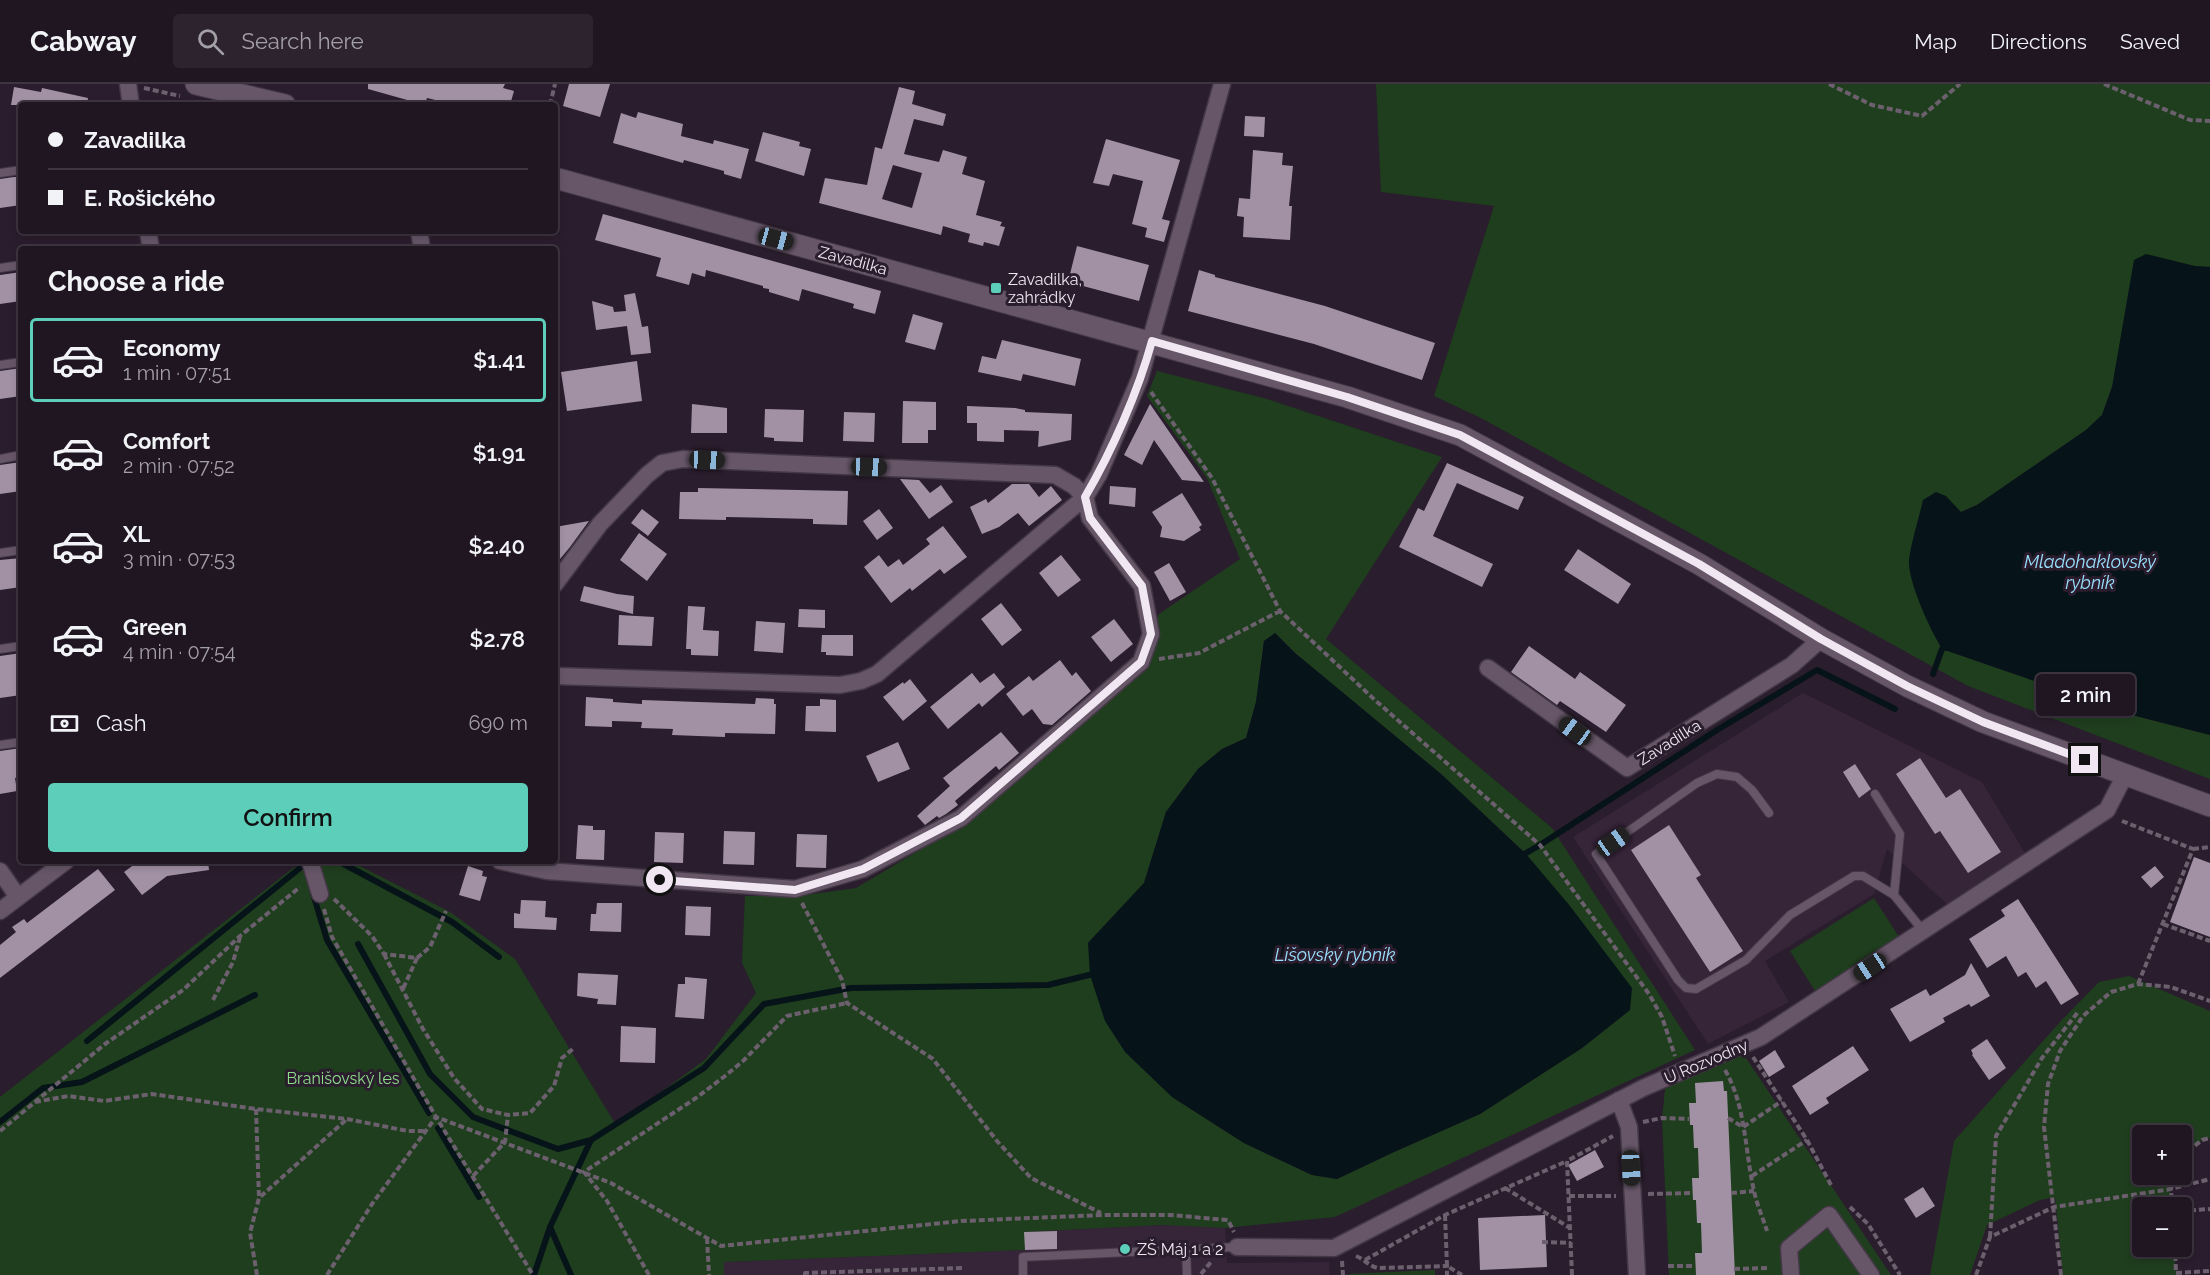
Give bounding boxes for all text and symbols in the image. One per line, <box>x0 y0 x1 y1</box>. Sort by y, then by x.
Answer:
search box <box>173 14 593 68</box>
text: Cabway <box>30 25 137 58</box>
icon: search <box>194 25 227 58</box>
text: Search here <box>242 28 364 54</box>
text: Map <box>1914 29 1957 54</box>
text: Directions <box>1990 29 2087 54</box>
text: Saved <box>2120 29 2180 54</box>
text: Zavadilka <box>84 127 186 153</box>
text: E. Rošického <box>84 185 215 211</box>
car <box>756 226 796 252</box>
street label: Zavadilka <box>816 242 889 279</box>
text: Choose a ride <box>48 266 224 297</box>
place label: Zavadilka, zahrádky <box>1008 270 1082 307</box>
marker: Zavadilka, zahrádky <box>989 281 1003 295</box>
icon: car <box>51 333 105 387</box>
text: Economy <box>123 335 221 361</box>
text: $1.41 <box>473 347 525 373</box>
text: 1 min · 07:51 <box>123 361 231 385</box>
icon: car <box>51 426 105 480</box>
text: Comfort <box>123 428 210 454</box>
text: $1.91 <box>473 440 525 466</box>
car <box>689 450 725 470</box>
text: 2 min · 07:52 <box>123 454 235 478</box>
car <box>851 457 887 477</box>
icon: car <box>51 519 105 573</box>
text: XL <box>123 521 150 547</box>
text: $2.40 <box>469 533 525 559</box>
text: 3 min · 07:53 <box>123 547 235 571</box>
water label: Mladohaklovský rybník <box>2024 551 2157 593</box>
icon: car <box>51 612 105 666</box>
text: Green <box>123 614 187 640</box>
text: $2.78 <box>470 626 525 652</box>
text: 4 min · 07:54 <box>123 640 236 664</box>
callout: 2 min <box>2036 673 2134 715</box>
text: 2 min <box>2060 683 2111 707</box>
icon: cash <box>48 707 81 740</box>
text: Cash <box>96 710 147 736</box>
text: 690 m <box>469 711 528 735</box>
car <box>1555 713 1595 749</box>
street label: Zavadilka <box>1634 716 1704 769</box>
route end <box>2071 746 2098 773</box>
button: Confirm <box>48 783 528 852</box>
car <box>1593 824 1633 860</box>
route start <box>646 866 673 893</box>
water label: Lišovský rybník <box>1275 944 1396 965</box>
car <box>1850 950 1890 984</box>
street label: U Rozvodny <box>1661 1035 1751 1088</box>
park label: Branišovský les <box>286 1069 400 1088</box>
map controls <box>2132 1125 2192 1257</box>
button: + <box>2132 1125 2192 1185</box>
car <box>1621 1150 1641 1186</box>
button: − <box>2132 1197 2192 1257</box>
place label: ZŠ Máj 1 a 2 <box>1137 1239 1223 1259</box>
marker: ZŠ Máj 1 a 2 <box>1118 1242 1132 1256</box>

